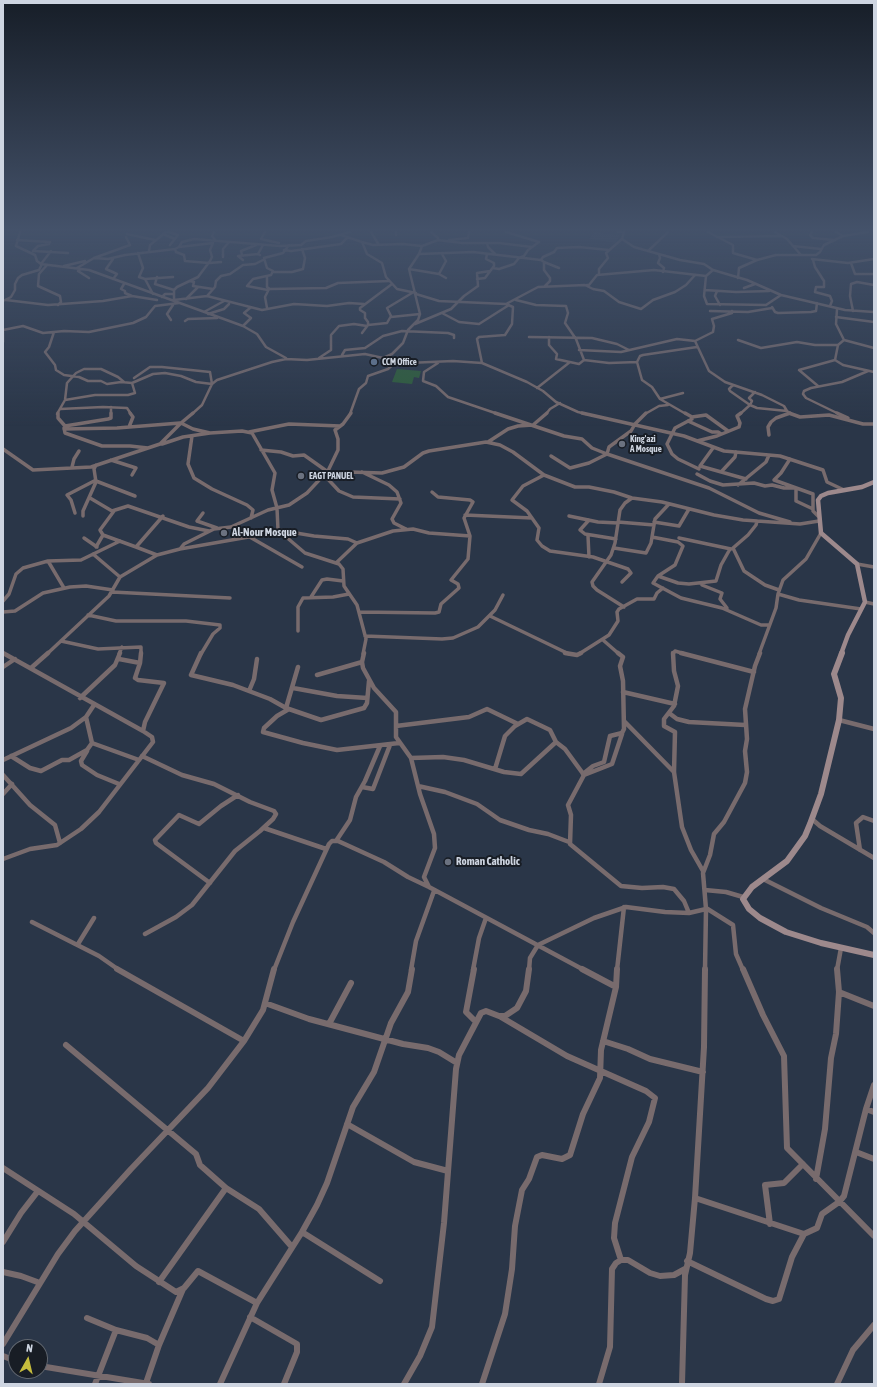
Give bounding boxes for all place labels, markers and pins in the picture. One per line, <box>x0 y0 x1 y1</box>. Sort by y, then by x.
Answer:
marker: CCM Office <box>369 357 379 367</box>
place label: CCM Office <box>382 357 417 367</box>
place label: King'azi A Mosque <box>630 434 662 455</box>
marker: King'azi A Mosque <box>617 439 627 449</box>
marker: EAGT PANUEL <box>296 471 306 481</box>
place label: EAGT PANUEL <box>309 471 354 481</box>
place label: Al-Nour Mosque <box>232 526 297 540</box>
marker: Al-Nour Mosque <box>219 528 229 538</box>
place label: Roman Catholic <box>456 855 520 869</box>
marker: Roman Catholic <box>443 857 453 867</box>

